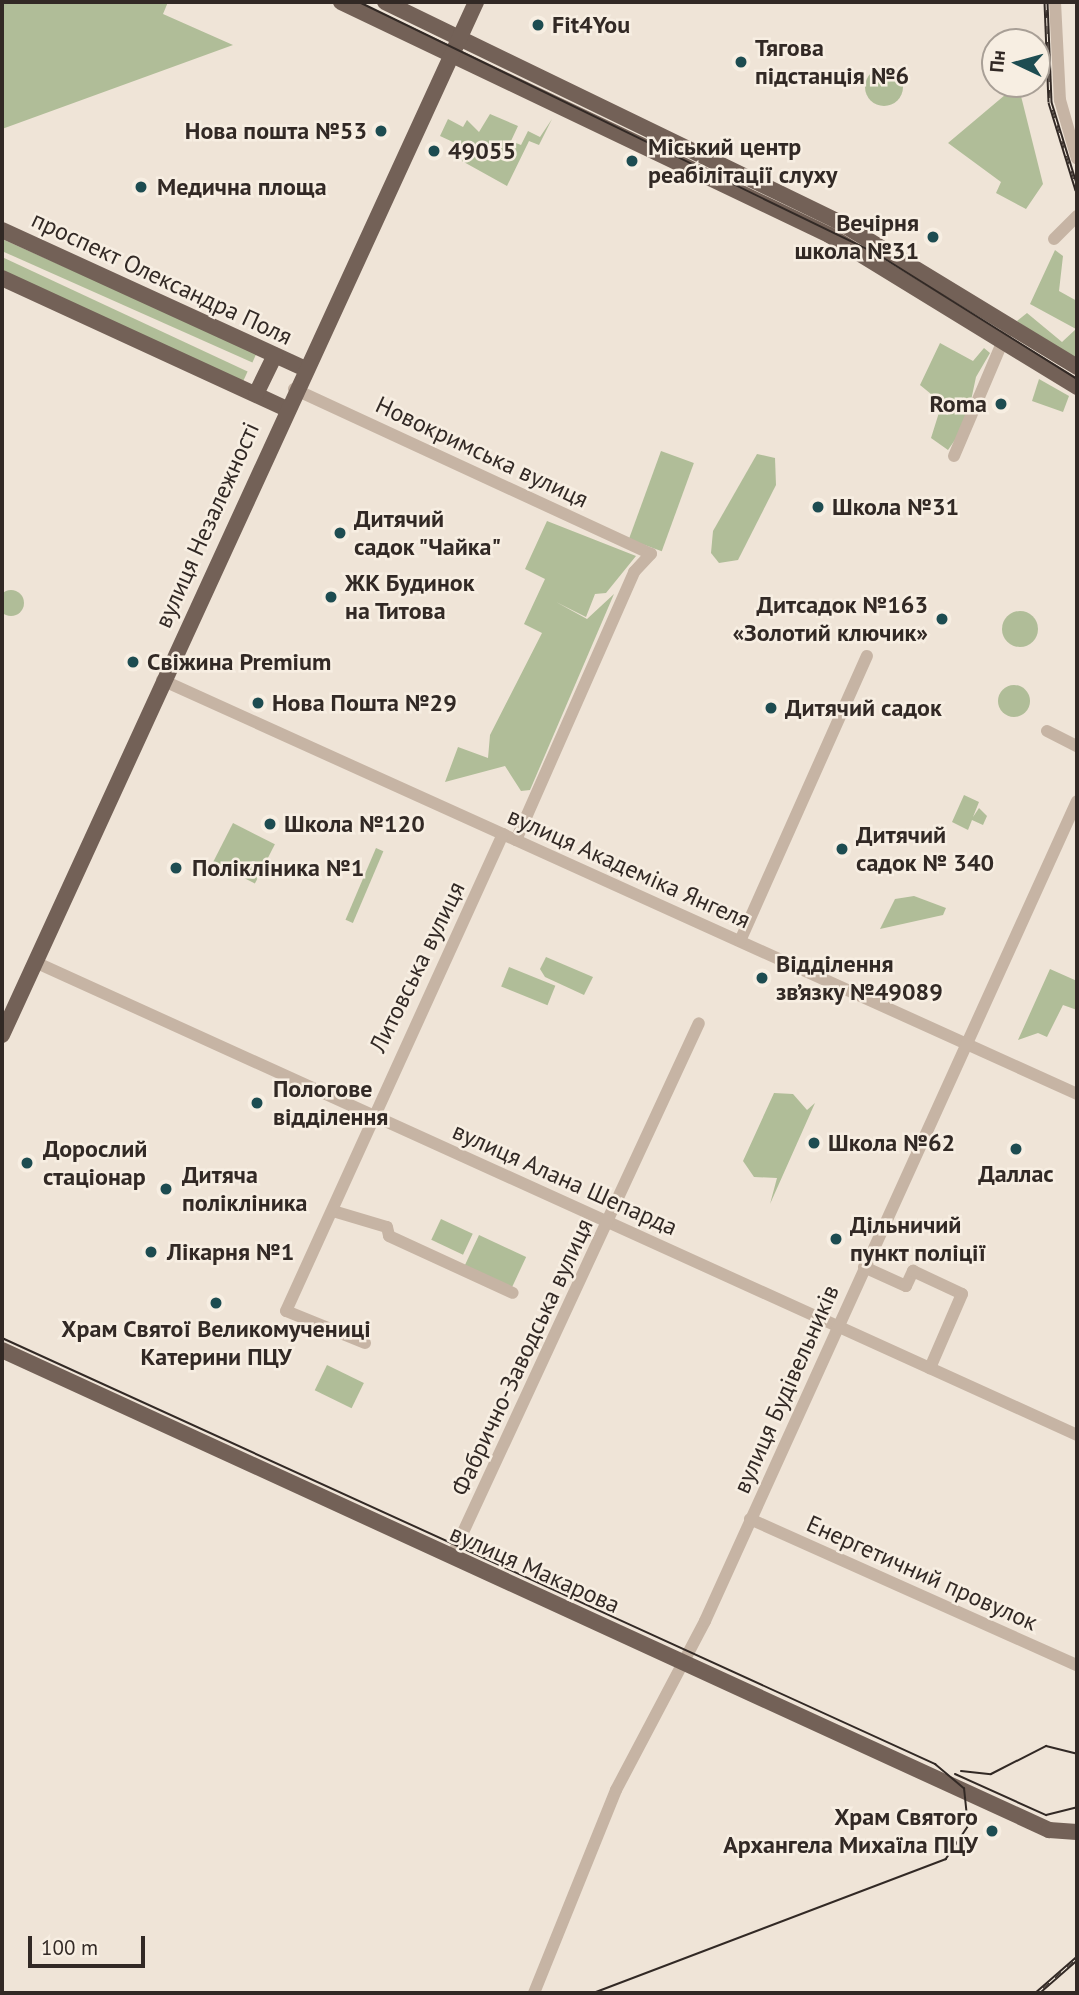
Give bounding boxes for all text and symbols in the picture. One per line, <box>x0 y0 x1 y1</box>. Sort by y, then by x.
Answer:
place label: Fit4You <box>552 11 630 39</box>
marker: Fit4You <box>530 17 546 33</box>
north arrow <box>981 28 1051 98</box>
place label: Тягова пiдстанцiя №6 <box>755 34 909 90</box>
text: Пн <box>984 49 1010 74</box>
marker: Тягова пiдстанцiя №6 <box>733 54 749 70</box>
place label: Нова пошта №53 <box>185 117 367 145</box>
marker: Нова пошта №53 <box>373 123 389 139</box>
place label: Міський центр реабілітації слуху <box>648 133 837 189</box>
place label: 49055 <box>448 137 516 165</box>
marker: 49055 <box>426 143 442 159</box>
marker: Міський центр реабілітації слуху <box>622 151 642 171</box>
place label: Медична площа <box>157 173 327 201</box>
marker: Медична площа <box>131 177 151 197</box>
street label: проспект Олександра Поля <box>27 205 297 351</box>
place label: Вечірня школа №31 <box>794 209 919 265</box>
marker: Вечірня школа №31 <box>925 229 941 245</box>
street label: Новокримська вулиця <box>371 390 593 514</box>
place label: Roma <box>930 390 987 418</box>
marker: Roma <box>993 396 1009 412</box>
street label: вулиця Незалежності <box>149 418 265 632</box>
place label: Школа №31 <box>832 493 959 521</box>
marker: Школа №31 <box>810 499 826 515</box>
place label: Дитячий садок "Чайка" <box>354 505 503 561</box>
marker: Дитячий садок "Чайка" <box>332 525 348 541</box>
place label: ЖК Будинок на Титова <box>345 569 475 625</box>
marker: ЖК Будинок на Титова <box>323 589 339 605</box>
place label: Дитсадок №163 «Золотий ключик» <box>732 591 928 647</box>
marker: Дитсадок №163 «Золотий ключик» <box>934 611 950 627</box>
place label: Свіжина Premium <box>147 648 331 676</box>
marker: Свіжина Premium <box>125 654 141 670</box>
place label: Нова Пошта №29 <box>272 689 457 717</box>
place label: Дитячий садок <box>785 694 942 722</box>
marker: Нова Пошта №29 <box>250 695 266 711</box>
marker: Дитячий садок <box>763 700 779 716</box>
street label: вулиця Академіка Янгеля <box>503 801 755 935</box>
place label: Школа №120 <box>284 810 425 838</box>
marker: Школа №120 <box>262 816 278 832</box>
place label: Дитячий садок № 340 <box>856 821 994 877</box>
marker: Дитячий садок № 340 <box>834 841 850 857</box>
place label: Полікліника №1 <box>192 854 364 882</box>
marker: Полікліника №1 <box>166 858 186 878</box>
street label: Литовська вулиця <box>363 877 471 1057</box>
place label: Відділення зв’язку №49089 <box>776 950 944 1006</box>
marker: Відділення зв’язку №49089 <box>754 970 770 986</box>
place label: Пологове відділення <box>273 1075 388 1131</box>
marker: Пологове відділення <box>247 1093 267 1113</box>
street label: вулиця Алана Шепарда <box>448 1116 682 1242</box>
place label: Школа №62 <box>828 1129 955 1157</box>
place label: Дорослий стаціонар <box>43 1135 147 1191</box>
marker: Школа №62 <box>806 1135 822 1151</box>
marker: Даллас <box>1008 1141 1024 1157</box>
marker: Дорослий стаціонар <box>17 1153 37 1173</box>
place label: Даллас <box>978 1160 1054 1188</box>
place label: Дитяча полікліника <box>182 1161 307 1217</box>
marker: Дитяча полікліника <box>156 1179 176 1199</box>
place label: Дільничий пункт поліції <box>850 1211 987 1267</box>
street label: Фабрично-Заводська вулиця <box>445 1214 599 1500</box>
marker: Дільничий пункт поліції <box>828 1231 844 1247</box>
place label: Лікарня №1 <box>167 1238 294 1266</box>
marker: Лікарня №1 <box>141 1242 161 1262</box>
street label: вулиця Будівельників <box>727 1280 845 1498</box>
marker: Храм Святої Великомучениці Катерини ПЦУ <box>208 1295 224 1311</box>
place label: Храм Святої Великомучениці Катерини ПЦУ <box>61 1315 371 1371</box>
street label: Енергетичний провулок <box>802 1509 1042 1637</box>
street label: вулиця Макарова <box>446 1519 624 1619</box>
place label: Храм Святого Архангела Михаїла ПЦУ <box>723 1803 978 1859</box>
marker: Храм Святого Архангела Михаїла ПЦУ <box>984 1823 1000 1839</box>
scale bar <box>32 1922 149 1966</box>
text: 100 m <box>41 1934 98 1961</box>

